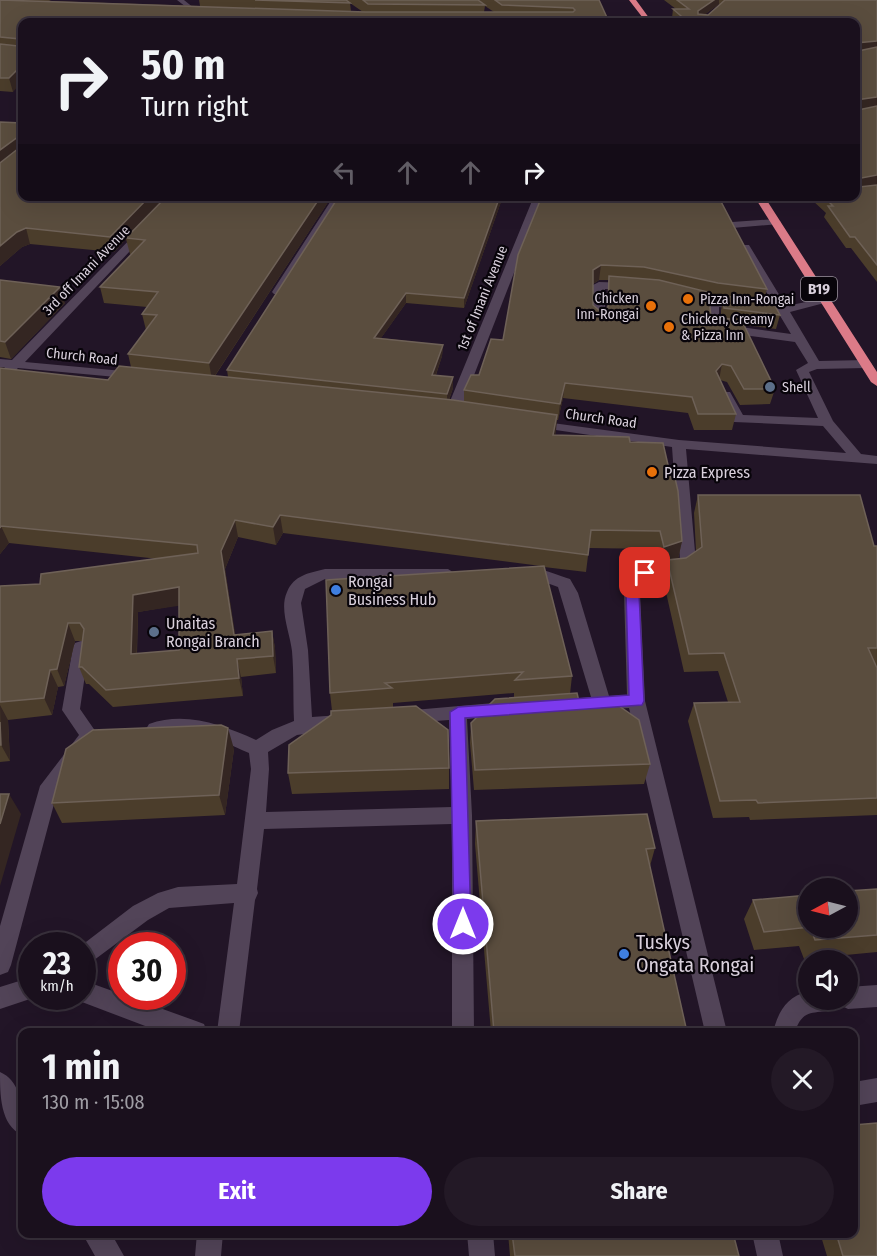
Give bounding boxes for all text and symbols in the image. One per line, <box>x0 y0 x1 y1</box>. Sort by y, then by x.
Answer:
text: 50 m <box>141 40 225 90</box>
icon: right <box>42 42 120 120</box>
text: Turn right <box>141 91 249 123</box>
icon: left <box>328 156 361 189</box>
icon: ahead <box>391 156 424 189</box>
icon: ahead <box>454 156 487 189</box>
icon: right <box>517 156 550 189</box>
street label: 3rd off Imani Avenue <box>39 222 134 319</box>
street label: 1st of Imani Avenue <box>454 243 511 353</box>
road number: B19 <box>801 277 837 301</box>
place label: Chicken Inn-Rongai <box>577 290 639 323</box>
place label: Pizza Inn-Rongai <box>700 291 794 308</box>
marker: Pizza Inn-Rongai <box>681 292 695 306</box>
marker: Chicken Inn-Rongai <box>644 299 658 313</box>
place label: Chicken, Creamy & Pizza Inn <box>681 311 774 344</box>
marker: Chicken, Creamy & Pizza Inn <box>662 320 676 334</box>
street label: Church Road <box>45 344 119 369</box>
place label: Shell <box>782 379 811 396</box>
marker: Shell <box>763 380 777 394</box>
street label: Church Road <box>564 405 638 432</box>
place label: Pizza Express <box>664 463 750 482</box>
marker: Pizza Express <box>645 465 659 479</box>
pin <box>619 547 670 598</box>
icon: arrive <box>628 556 661 589</box>
place label: Rongai Business Hub <box>348 572 436 609</box>
marker: Rongai Business Hub <box>329 583 343 597</box>
place label: Unaitas Rongai Branch <box>166 614 260 651</box>
marker: Unaitas Rongai Branch <box>147 625 161 639</box>
north arrow <box>798 878 858 938</box>
map controls <box>798 878 858 1010</box>
position arrow <box>431 892 495 956</box>
place label: Tuskys Ongata Rongai <box>636 930 754 977</box>
speed limit sign: 30 <box>108 932 186 1010</box>
text: 23 <box>43 946 71 982</box>
marker: Tuskys Ongata Rongai <box>617 947 631 961</box>
button: sound <box>798 950 858 1010</box>
text: km/h <box>40 977 74 995</box>
text: 1 min <box>42 1045 120 1089</box>
button: close <box>771 1048 834 1111</box>
text: 130 m · 15:08 <box>42 1090 145 1114</box>
button: Exit <box>42 1157 432 1226</box>
button: Share <box>444 1157 834 1226</box>

